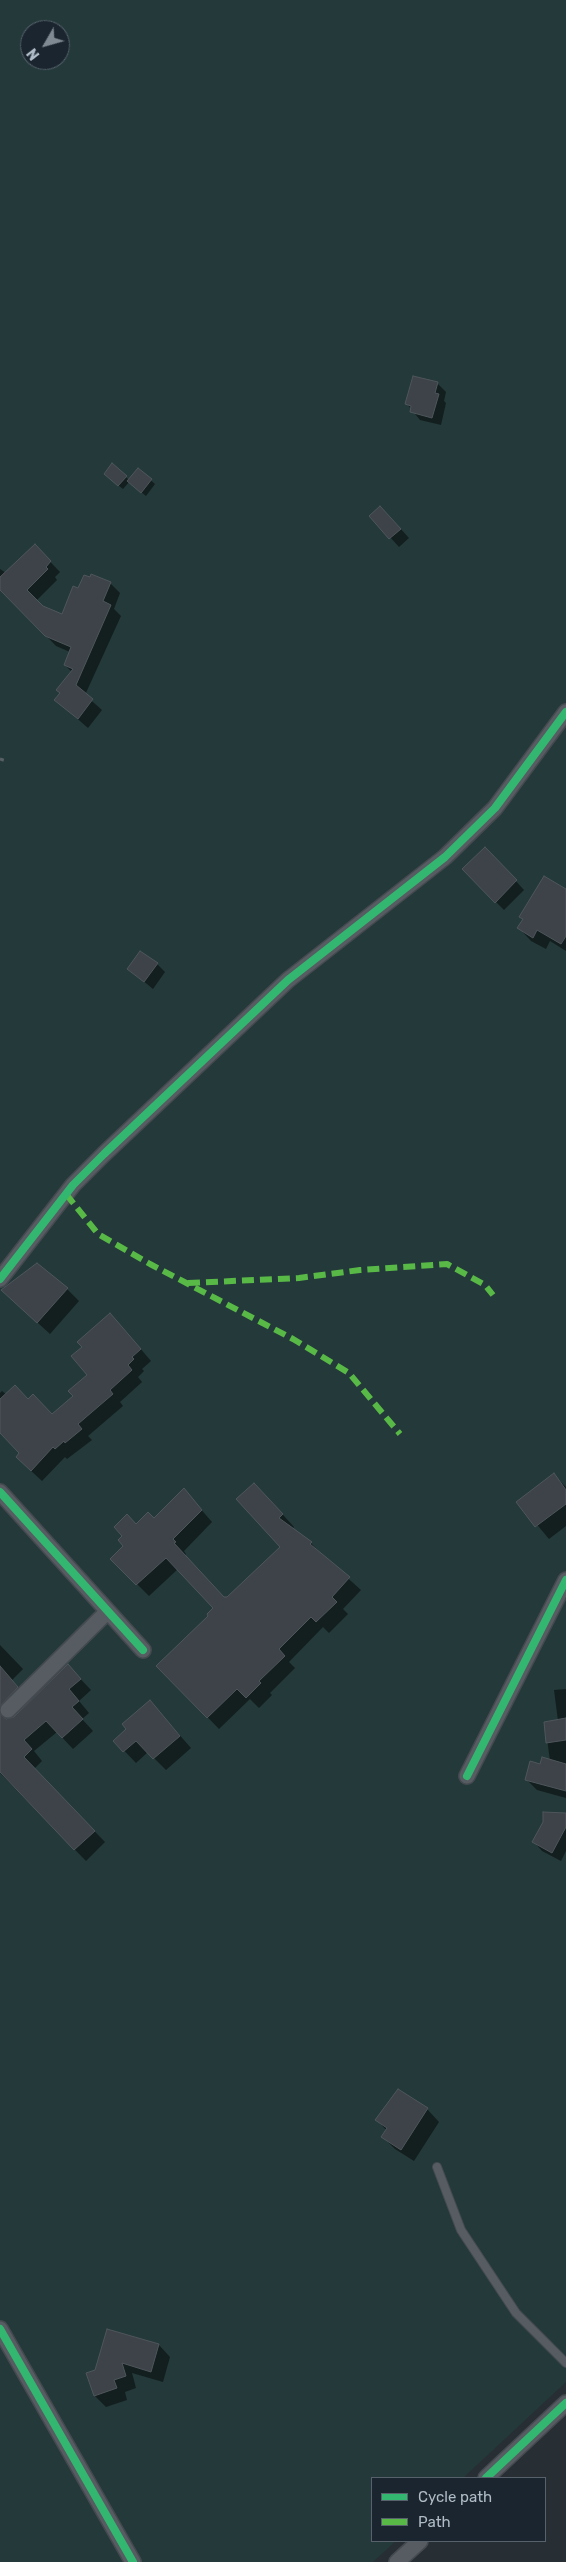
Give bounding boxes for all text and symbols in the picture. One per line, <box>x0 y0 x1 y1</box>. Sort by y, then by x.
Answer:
north arrow <box>20 20 70 70</box>
text: N <box>24 45 43 63</box>
legend <box>371 2477 546 2542</box>
text: Cycle path <box>418 2488 492 2506</box>
text: Path <box>418 2513 451 2531</box>

